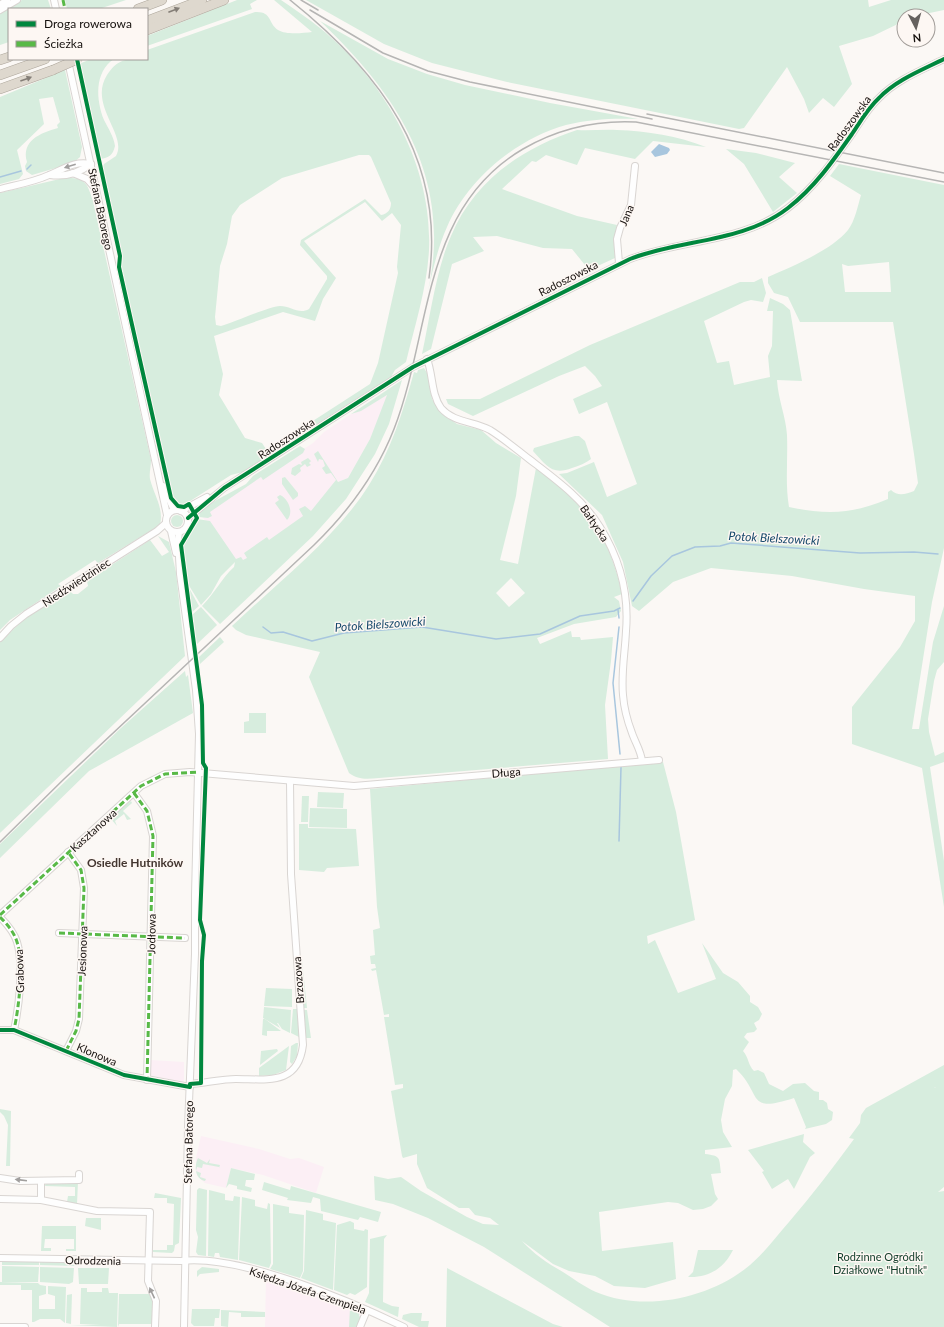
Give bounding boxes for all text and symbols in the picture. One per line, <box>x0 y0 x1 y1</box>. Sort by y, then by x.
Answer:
one-way arrow <box>169 7 181 13</box>
legend <box>8 8 148 60</box>
north arrow <box>896 8 936 48</box>
text: Droga rowerowa <box>44 16 132 31</box>
text: N <box>912 32 922 45</box>
text: Ścieżka <box>44 36 83 51</box>
one-way arrow <box>21 76 33 82</box>
street label: Radoszowska <box>825 93 873 153</box>
one-way arrow <box>63 163 75 169</box>
street label: Stefana Batorego <box>86 167 116 251</box>
street label: Jana <box>616 203 636 227</box>
street label: Radoszowska <box>536 257 600 299</box>
street label: Radoszowska <box>255 415 317 461</box>
street label: Bałtycka <box>578 502 612 544</box>
water label: Potok Bielszowicki <box>728 528 820 548</box>
street label: Niedźwiedziniec <box>39 555 113 609</box>
water label: Potok Bielszowicki <box>334 613 426 635</box>
street label: Długa <box>491 764 521 780</box>
street label: Kasztanowa <box>67 806 119 854</box>
district label: Osiedle Hutników <box>87 855 183 870</box>
street label: Jodłowa <box>144 914 158 954</box>
street label: Jesionowa <box>75 926 89 976</box>
street label: Grabowa <box>12 949 26 993</box>
street label: Brzozowa <box>290 956 306 1004</box>
street label: Klonowa <box>75 1040 119 1068</box>
street label: Stefana Batorego <box>181 1100 195 1184</box>
one-way arrow <box>15 1177 27 1183</box>
park label: Rodzinne Ogródki Działkowe "Hutnik" <box>833 1250 927 1276</box>
street label: Odrodzenia <box>65 1253 121 1267</box>
street label: Księdza Józefa Czempiela <box>248 1264 368 1316</box>
one-way arrow <box>149 1288 155 1299</box>

